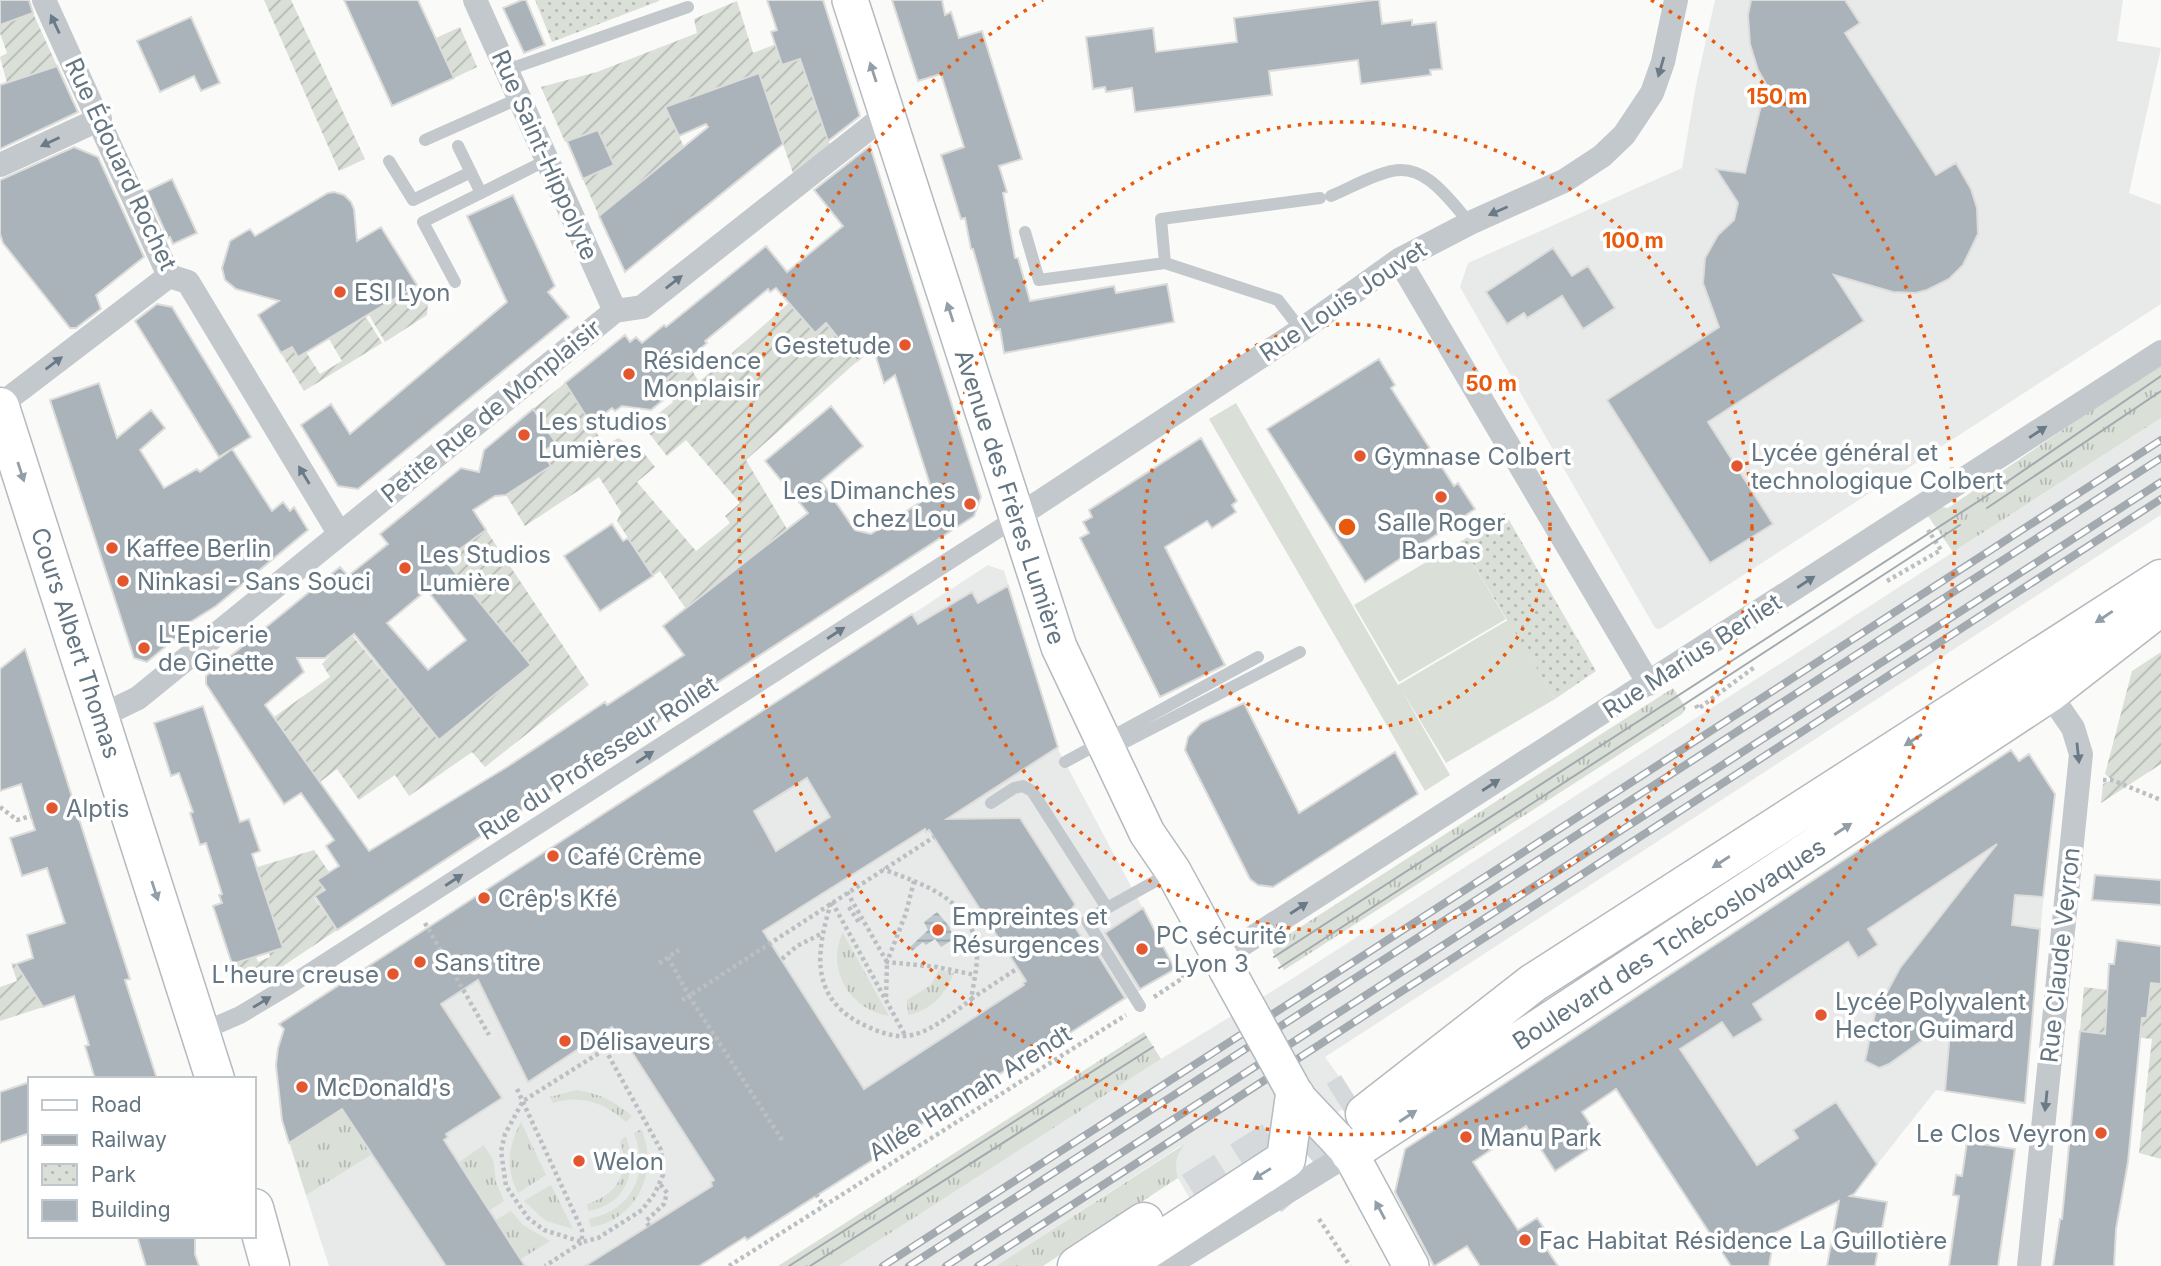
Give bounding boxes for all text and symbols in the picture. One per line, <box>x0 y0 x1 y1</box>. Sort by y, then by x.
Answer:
one-way arrow <box>50 14 61 34</box>
street label: Rue Saint-Hippolyte <box>486 46 604 264</box>
street label: Rue Édouard Rochet <box>59 53 184 275</box>
one-way arrow <box>1656 56 1666 77</box>
one-way arrow <box>867 62 878 83</box>
text: 150 m <box>1747 84 1807 109</box>
one-way arrow <box>40 136 60 148</box>
one-way arrow <box>1487 206 1508 217</box>
text: 100 m <box>1602 228 1664 253</box>
street label: Rue Louis Jouvet <box>1254 234 1432 368</box>
one-way arrow <box>666 275 683 290</box>
place label: ESI Lyon <box>354 278 451 307</box>
marker: ESI Lyon <box>332 284 348 300</box>
one-way arrow <box>944 302 954 323</box>
street label: Petite Rue de Monplaisir <box>375 313 607 509</box>
place label: Gestetude <box>774 331 891 360</box>
marker: Gestetude <box>897 337 913 353</box>
place label: Résidence Monplaisir <box>643 346 761 403</box>
street label: Avenue des Frères Lumière <box>949 346 1071 648</box>
one-way arrow <box>45 356 63 370</box>
marker: Résidence Monplaisir <box>621 366 637 382</box>
text: 50 m <box>1465 371 1517 396</box>
place label: Les studios Lumières <box>538 407 667 464</box>
one-way arrow <box>2028 426 2047 439</box>
marker: Les studios Lumières <box>516 427 532 443</box>
place label: Lycée général et technologique Colbert <box>1751 438 2003 495</box>
place label: Gymnase Colbert <box>1374 442 1571 471</box>
marker: Gymnase Colbert <box>1352 448 1368 464</box>
marker: Lycée général et technologique Colbert <box>1729 458 1745 474</box>
one-way arrow <box>16 461 27 482</box>
one-way arrow <box>298 465 310 484</box>
place label: Les Dimanches chez Lou <box>783 476 956 533</box>
marker: Salle Roger Barbas <box>1433 489 1449 505</box>
marker: Les Dimanches chez Lou <box>962 496 978 512</box>
place label: Salle Roger Barbas <box>1377 508 1505 565</box>
centre of rings <box>1335 515 1359 539</box>
street label: Cours Albert Thomas <box>25 524 127 762</box>
place label: Kaffee Berlin <box>126 534 271 563</box>
marker: Kaffee Berlin <box>104 540 120 556</box>
place label: Les Studios Lumière <box>419 540 551 597</box>
marker: Les Studios Lumière <box>397 560 413 576</box>
place label: Ninkasi - Sans Souci <box>137 567 371 596</box>
marker: Ninkasi - Sans Souci <box>115 573 131 589</box>
one-way arrow <box>1796 576 1815 589</box>
street label: Rue Marius Berliet <box>1597 587 1787 725</box>
one-way arrow <box>2094 610 2114 623</box>
place label: L'Epicerie de Ginette <box>158 620 274 677</box>
one-way arrow <box>826 627 846 640</box>
marker: L'Epicerie de Ginette <box>136 640 152 656</box>
street label: Rue du Professeur Rollet <box>473 670 723 846</box>
one-way arrow <box>1903 733 1923 746</box>
one-way arrow <box>2073 742 2084 764</box>
one-way arrow <box>635 750 655 763</box>
one-way arrow <box>1481 779 1501 792</box>
place label: Alptis <box>66 794 129 823</box>
marker: Alptis <box>44 800 60 816</box>
one-way arrow <box>1834 822 1852 836</box>
street label: Boulevard des Tchécoslovaques <box>1507 832 1831 1056</box>
place label: Café Crème <box>567 842 702 871</box>
street label: Rue Claude Veyron <box>2034 846 2086 1064</box>
marker: Café Crème <box>545 848 561 864</box>
one-way arrow <box>1712 856 1731 869</box>
one-way arrow <box>444 873 463 886</box>
one-way arrow <box>151 881 161 902</box>
place label: Crêp's Kfé <box>498 884 617 913</box>
marker: Crêp's Kfé <box>476 890 492 906</box>
place label: Empreintes et Résurgences <box>952 902 1108 959</box>
one-way arrow <box>1290 902 1309 915</box>
place label: PC sécurité - Lyon 3 <box>1156 921 1287 978</box>
marker: Empreintes et Résurgences <box>930 922 946 938</box>
marker: PC sécurité - Lyon 3 <box>1134 941 1150 957</box>
place label: Sans titre <box>434 948 541 977</box>
marker: Sans titre <box>412 954 428 970</box>
place label: L'heure creuse <box>211 960 379 989</box>
marker: L'heure creuse <box>385 966 401 982</box>
place label: Lycée Polyvalent Hector Guimard <box>1835 987 2026 1044</box>
one-way arrow <box>252 996 272 1009</box>
marker: Lycée Polyvalent Hector Guimard <box>1813 1007 1829 1023</box>
street label: Allée Hannah Arendt <box>863 1019 1077 1167</box>
place label: Délisaveurs <box>579 1027 711 1056</box>
marker: Délisaveurs <box>557 1033 573 1049</box>
place label: McDonald's <box>316 1073 451 1102</box>
legend <box>28 1077 256 1238</box>
marker: McDonald's <box>294 1079 310 1095</box>
one-way arrow <box>2040 1090 2051 1112</box>
text: Road <box>91 1092 142 1117</box>
one-way arrow <box>1398 1110 1418 1123</box>
place label: Le Clos Veyron <box>1916 1119 2087 1148</box>
place label: Manu Park <box>1480 1123 1602 1152</box>
marker: Le Clos Veyron <box>2093 1125 2109 1141</box>
text: Railway <box>91 1127 167 1152</box>
marker: Manu Park <box>1458 1129 1474 1145</box>
place label: Welon <box>593 1147 664 1176</box>
marker: Welon <box>571 1153 587 1169</box>
text: Park <box>91 1162 136 1187</box>
one-way arrow <box>1252 1167 1272 1180</box>
text: Building <box>91 1197 171 1222</box>
one-way arrow <box>1375 1199 1387 1219</box>
place label: Fac Habitat Résidence La Guillotière <box>1539 1226 1947 1255</box>
marker: Fac Habitat Résidence La Guillotière <box>1517 1232 1533 1248</box>

